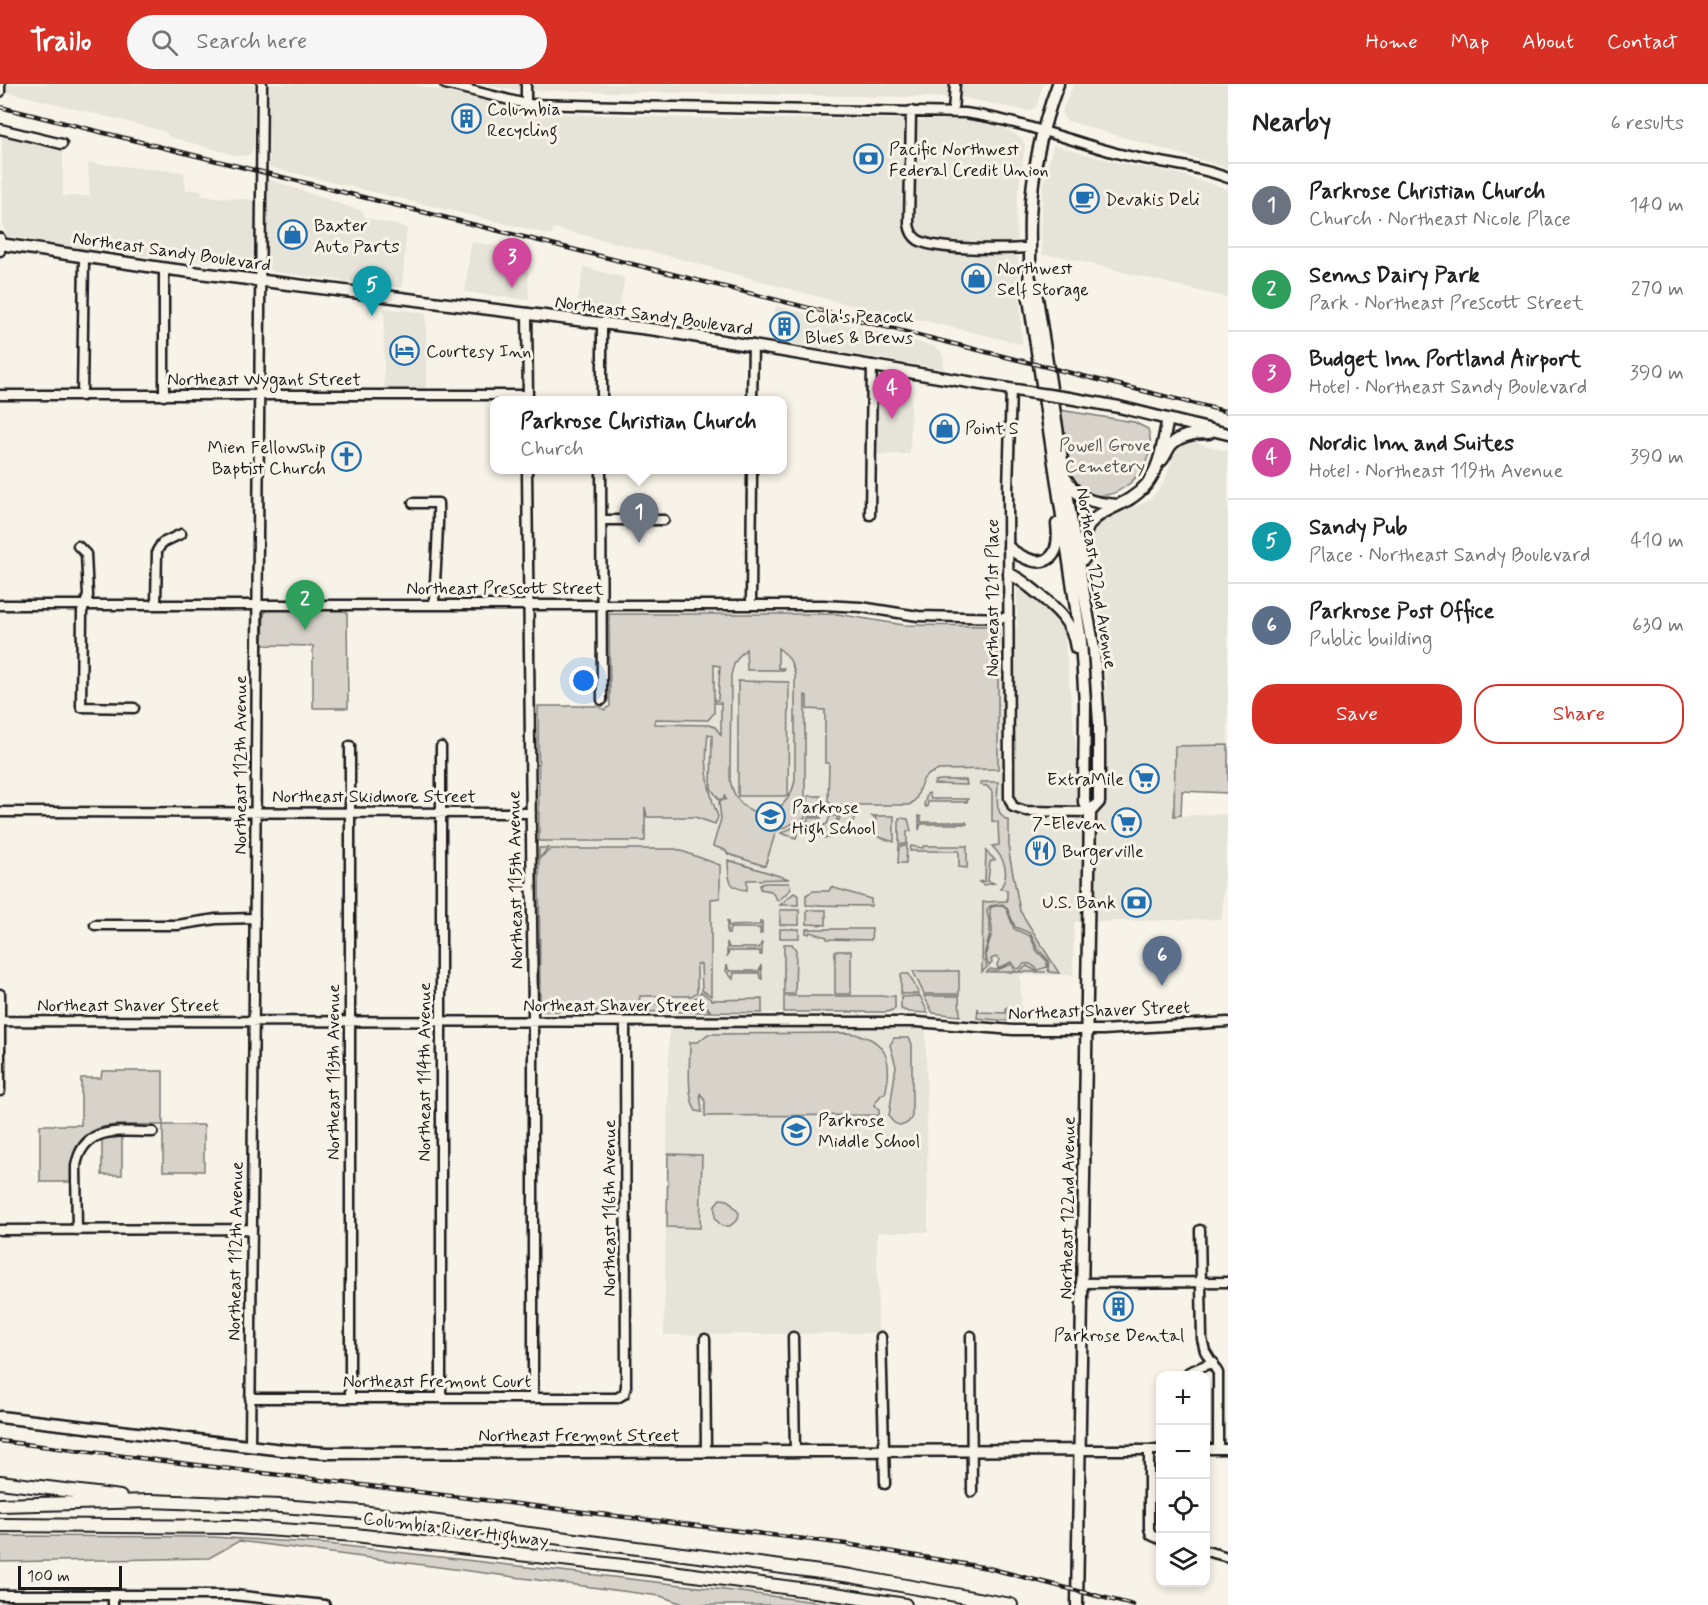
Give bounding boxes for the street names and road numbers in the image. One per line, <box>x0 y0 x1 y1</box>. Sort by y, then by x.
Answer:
street label: Northeast Sandy Boulevard <box>71 226 272 278</box>
street label: Northeast Sandy Boulevard <box>553 290 754 342</box>
street label: Northeast Wygant Street <box>167 368 361 393</box>
street label: Northeast 122nd Avenue <box>1070 486 1122 671</box>
street label: Northeast 121st Place <box>981 519 1005 677</box>
street label: Northeast Prescott Street <box>406 577 604 601</box>
street label: Northeast 112th Avenue <box>229 675 253 855</box>
street label: Northeast Skidmore Street <box>272 785 476 809</box>
street label: Northeast 115th Avenue <box>502 790 530 970</box>
street label: Northeast 114th Avenue <box>413 982 437 1162</box>
street label: Northeast 113th Avenue <box>322 984 346 1160</box>
street label: Northeast Shaver Street <box>37 994 219 1018</box>
street label: Northeast Shaver Street <box>523 994 705 1018</box>
street label: Northeast Shaver Street <box>1008 996 1191 1026</box>
street label: Northeast 122nd Avenue <box>1054 1116 1082 1300</box>
street label: Northeast 116th Avenue <box>598 1119 622 1297</box>
street label: Northeast 112th Avenue <box>222 1161 250 1341</box>
street label: Northeast Fremont Court <box>343 1370 532 1394</box>
street label: Northeast Fremont Street <box>478 1424 680 1448</box>
street label: Columbia River Highway <box>362 1507 550 1555</box>

